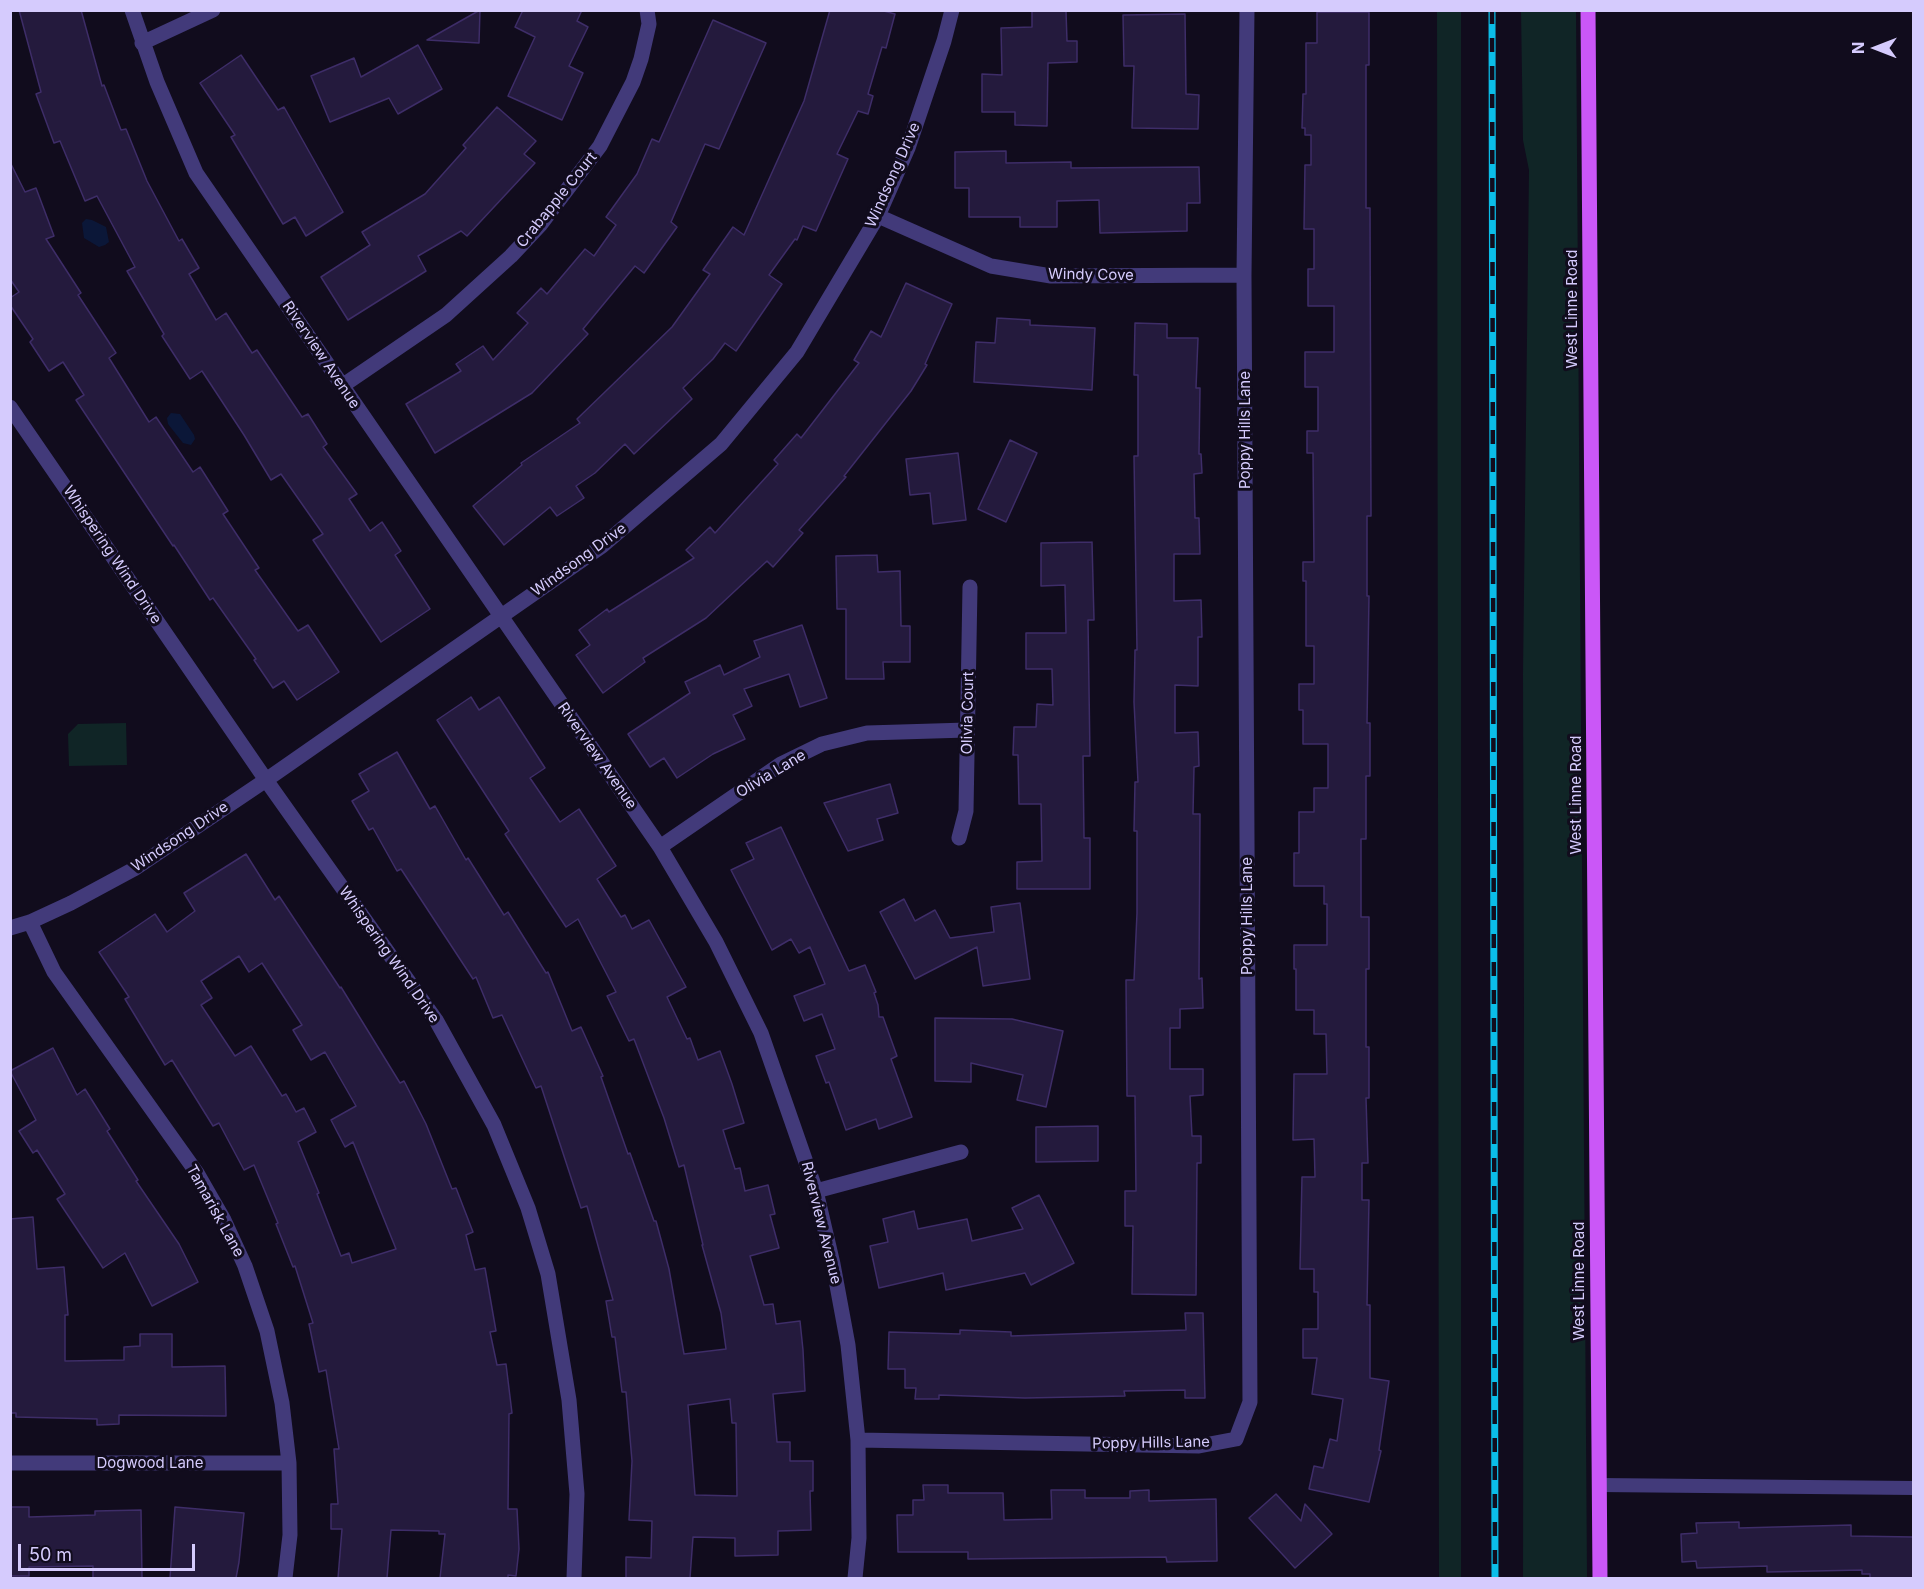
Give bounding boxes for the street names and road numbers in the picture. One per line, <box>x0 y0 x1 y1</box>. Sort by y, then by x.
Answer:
street label: Windsong Drive <box>862 120 924 230</box>
street label: Crabapple Court <box>513 149 601 251</box>
street label: West Linne Road <box>1563 250 1581 368</box>
street label: Windy Cove <box>1048 265 1134 285</box>
street label: Riverview Avenue <box>278 298 364 412</box>
street label: Poppy Hills Lane <box>1236 371 1254 489</box>
street label: Whispering Wind Drive <box>59 482 165 628</box>
street label: Windsong Drive <box>528 520 630 600</box>
street label: Olivia Court <box>958 671 978 755</box>
street label: Riverview Avenue <box>554 699 640 813</box>
street label: West Linne Road <box>1567 736 1585 854</box>
street label: Olivia Lane <box>733 746 809 802</box>
street label: Windsong Drive <box>128 798 232 876</box>
street label: Poppy Hills Lane <box>1238 857 1256 975</box>
street label: Whispering Wind Drive <box>335 883 443 1027</box>
street label: Riverview Avenue <box>797 1160 845 1286</box>
street label: Tamarisk Lane <box>182 1162 248 1260</box>
street label: West Linne Road <box>1570 1222 1588 1340</box>
street label: Poppy Hills Lane <box>1092 1433 1210 1453</box>
street label: Dogwood Lane <box>97 1454 203 1472</box>

